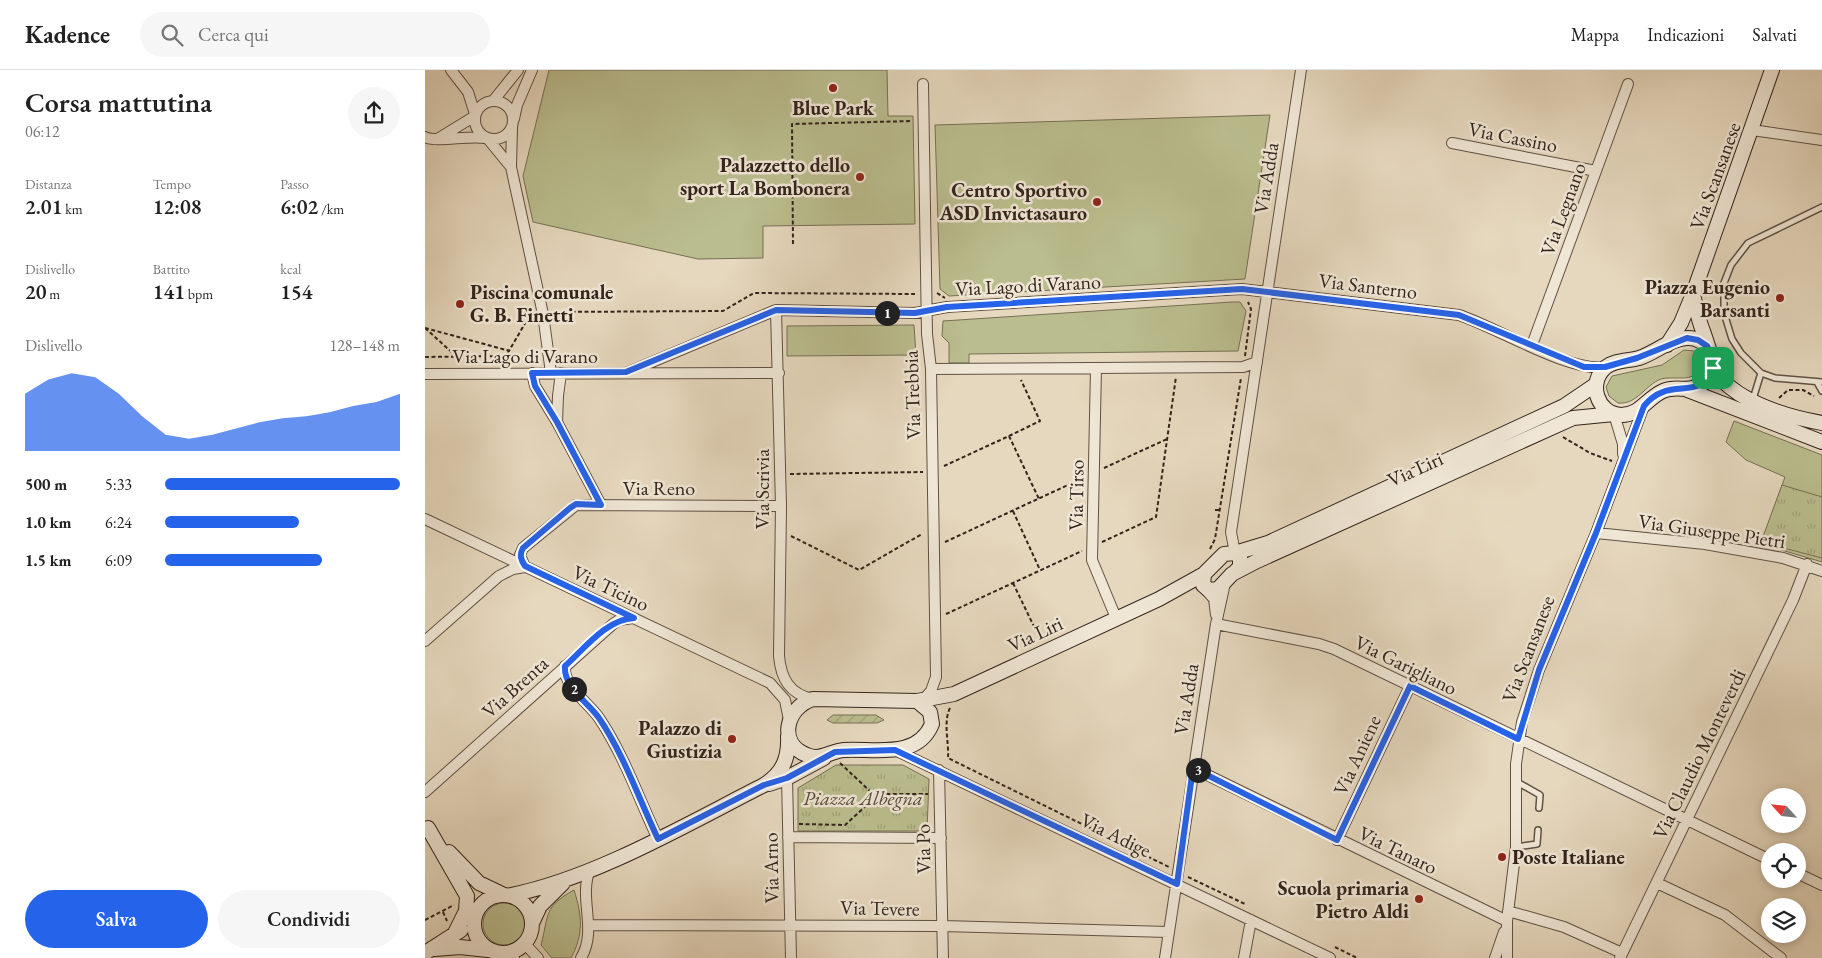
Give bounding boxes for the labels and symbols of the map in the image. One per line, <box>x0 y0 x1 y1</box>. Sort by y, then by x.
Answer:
marker: Blue Park <box>827 82 839 94</box>
place label: Blue Park <box>792 95 875 121</box>
street label: Via Cassino <box>1466 116 1560 158</box>
street label: Via Scansanese <box>1684 118 1747 233</box>
street label: Via Adda <box>1248 140 1284 216</box>
place label: Palazzetto dello sport La Bombonera <box>680 152 850 201</box>
street label: Via Legnano <box>1534 159 1592 259</box>
marker: Palazzetto dello sport La Bombonera <box>854 171 866 183</box>
place label: Centro Sportivo ASD Invictasauro <box>938 177 1087 226</box>
marker: Centro Sportivo ASD Invictasauro <box>1091 196 1103 208</box>
street label: Via Santerno <box>1317 267 1419 305</box>
street label: Via Lago di Varano <box>955 268 1102 302</box>
place label: Piazza Eugenio Barsanti <box>1645 274 1770 323</box>
place label: Piscina comunale G. B. Finetti <box>470 279 613 328</box>
marker: Piazza Eugenio Barsanti <box>1774 292 1786 304</box>
marker: Piscina comunale G. B. Finetti <box>454 298 466 310</box>
pin: 1 <box>875 300 899 326</box>
street label: Via Lago di Varano <box>452 343 598 369</box>
pin <box>1692 347 1734 389</box>
street label: Via Trebbia <box>897 350 927 440</box>
street label: Via Liri <box>1383 445 1447 493</box>
street label: Via Scrivia <box>749 449 775 529</box>
street label: Via Tirso <box>1062 459 1090 531</box>
street label: Via Reno <box>623 475 695 501</box>
street label: Via Giuseppe Pietri <box>1637 508 1787 554</box>
street label: Via Ticino <box>568 559 654 617</box>
street label: Via Scansanese <box>1496 592 1560 706</box>
street label: Via Liri <box>1003 610 1067 658</box>
street label: Via Garigliano <box>1350 629 1462 701</box>
street label: Via Brenta <box>476 650 554 724</box>
street label: Via Adda <box>1168 661 1204 737</box>
street label: Via Claudio Monteverdi <box>1646 664 1752 843</box>
pin: 2 <box>561 676 587 702</box>
street label: Via Aniene <box>1327 711 1387 799</box>
place label: Palazzo di Giustizia <box>638 715 722 764</box>
marker: Palazzo di Giustizia <box>726 733 738 745</box>
pin: 3 <box>1185 758 1211 782</box>
park label: Piazza Albegna <box>803 785 923 811</box>
north arrow <box>1761 788 1806 832</box>
street label: Via Adige <box>1076 807 1156 863</box>
street label: Via Tanaro <box>1354 820 1442 880</box>
street label: Via Po <box>910 824 936 874</box>
street label: Via Arno <box>757 832 785 904</box>
place label: Poste Italiane <box>1512 844 1625 870</box>
marker: Poste Italiane <box>1496 851 1508 863</box>
place label: Scuola primaria Pietro Aldi <box>1278 875 1409 924</box>
marker: Scuola primaria Pietro Aldi <box>1413 893 1425 905</box>
street label: Via Tevere <box>840 894 920 922</box>

